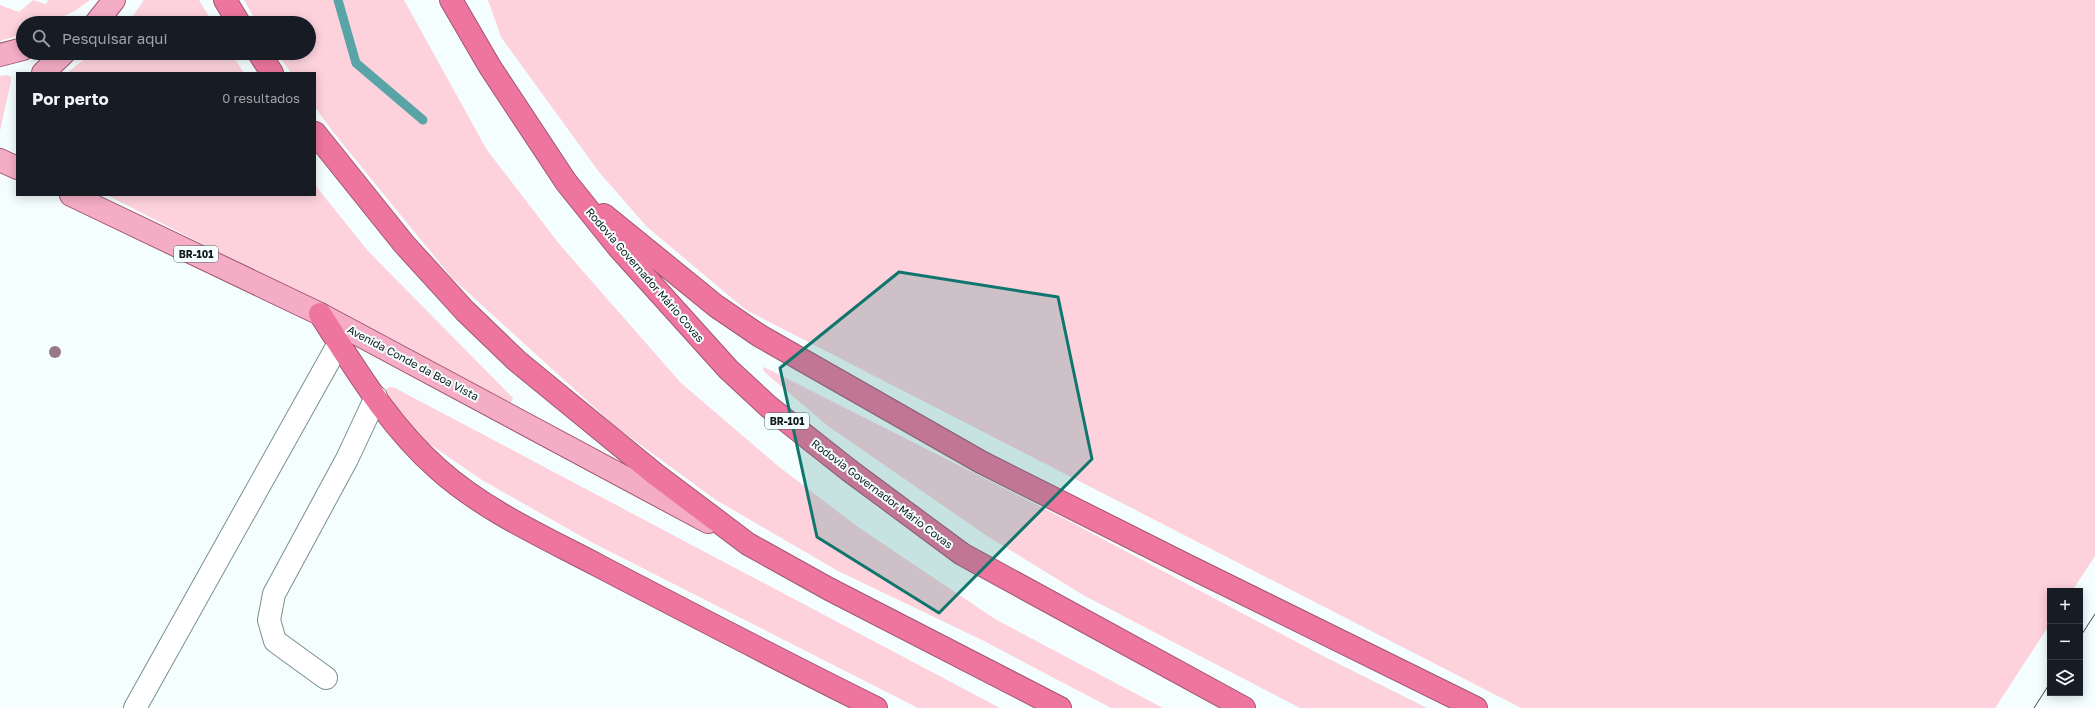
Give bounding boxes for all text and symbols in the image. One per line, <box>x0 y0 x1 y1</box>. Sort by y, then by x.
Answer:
search box <box>16 16 316 60</box>
icon: search <box>30 27 52 49</box>
text: Pesquisar aqui <box>62 29 167 47</box>
text: Por perto <box>32 88 109 109</box>
text: 0 resultados <box>222 90 300 106</box>
street label: Rodovia Governador Mário Covas <box>584 205 707 344</box>
road number: BR-101 <box>174 246 218 262</box>
street label: Avenida Conde da Boa Vista <box>345 322 481 403</box>
road number: BR-101 <box>765 413 809 429</box>
street label: Rodovia Governador Mário Covas <box>809 436 956 551</box>
map controls <box>2047 588 2083 696</box>
button: + <box>2047 588 2083 624</box>
button: − <box>2047 624 2083 660</box>
button: layers <box>2047 660 2083 696</box>

